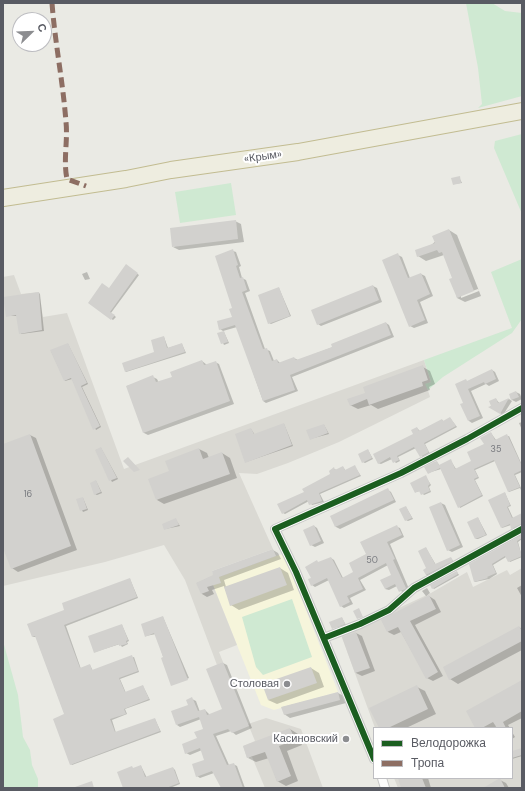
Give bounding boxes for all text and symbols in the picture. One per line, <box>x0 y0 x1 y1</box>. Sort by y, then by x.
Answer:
north arrow <box>12 12 52 52</box>
text: С <box>34 21 50 34</box>
street label: «Крым» <box>243 148 283 166</box>
house number: 35 <box>491 445 501 455</box>
house number: 16 <box>24 490 32 500</box>
house number: 50 <box>366 556 378 566</box>
place label: Столовая <box>230 677 279 691</box>
marker: Столовая <box>282 679 292 689</box>
legend <box>373 727 513 779</box>
place label: Касиновский <box>273 732 338 746</box>
marker: Касиновский <box>341 734 351 744</box>
text: Велодорожка <box>411 735 486 751</box>
text: Тропа <box>411 755 444 771</box>

